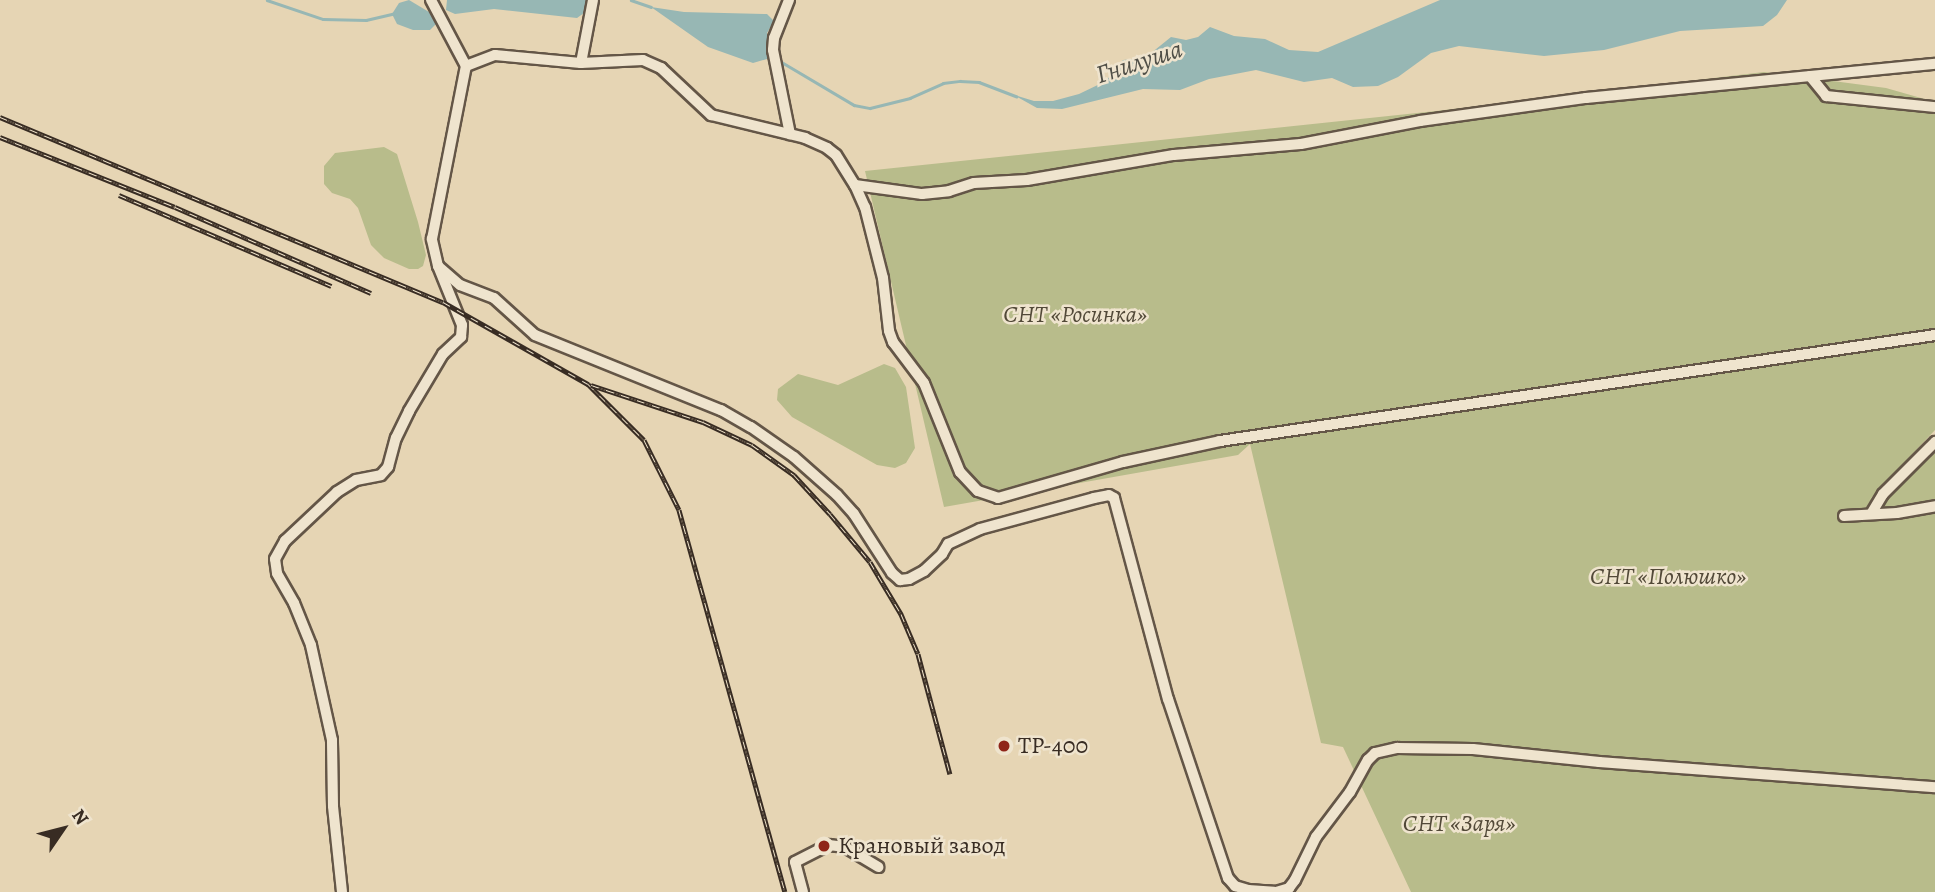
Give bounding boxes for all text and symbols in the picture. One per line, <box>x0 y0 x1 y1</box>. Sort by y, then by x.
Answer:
water label: Гнилуша <box>1092 33 1186 91</box>
park label: СНТ «Росинка» <box>1003 301 1147 329</box>
park label: СНТ «Полюшко» <box>1590 563 1746 591</box>
place label: ТР-400 <box>1018 732 1088 760</box>
marker: ТР-400 <box>996 738 1012 754</box>
north arrow <box>28 794 98 864</box>
text: N <box>66 804 95 830</box>
park label: СНТ «Заря» <box>1403 810 1515 838</box>
place label: Крановый завод <box>838 832 1006 860</box>
marker: Крановый завод <box>816 838 832 854</box>

